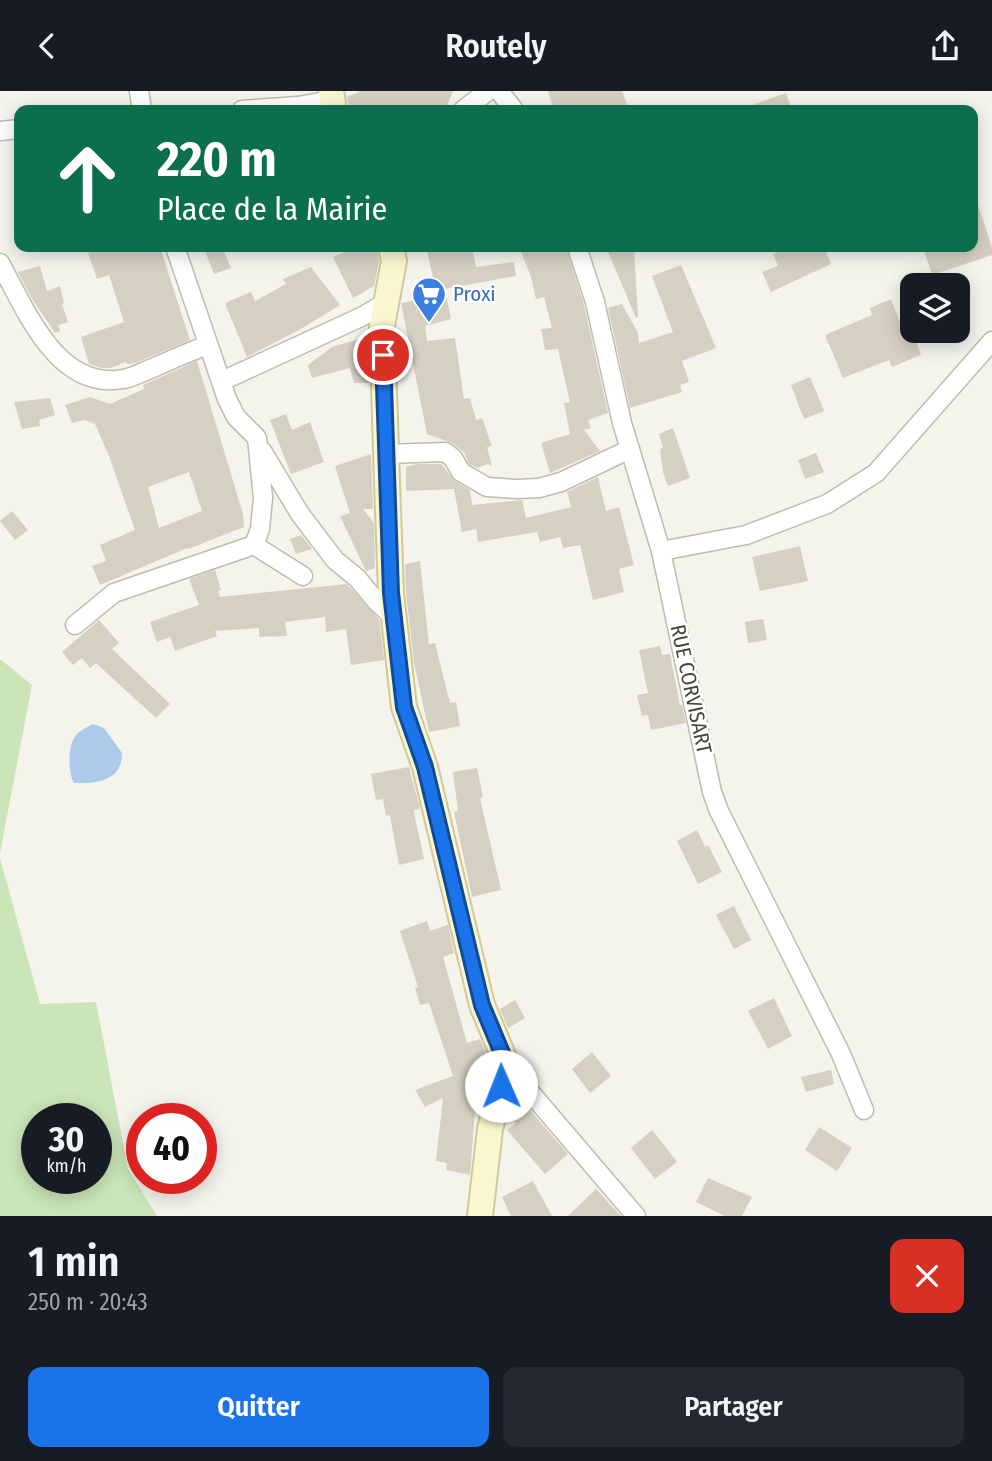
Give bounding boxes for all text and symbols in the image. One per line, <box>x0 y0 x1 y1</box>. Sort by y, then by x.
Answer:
icon: back <box>28 27 66 65</box>
text: Routely <box>445 27 547 65</box>
icon: share <box>926 27 964 65</box>
text: 220 m <box>157 130 277 189</box>
icon: ahead <box>42 133 133 224</box>
text: Place de la Mairie <box>157 190 387 228</box>
map controls <box>900 273 970 343</box>
button: layers <box>900 273 970 343</box>
supermarket icon: Proxi <box>410 275 448 324</box>
place label: Proxi <box>453 281 496 307</box>
pin <box>353 325 413 385</box>
icon: arrive <box>364 336 402 374</box>
street label: RUE CORVISART <box>665 622 717 756</box>
position arrow <box>464 1049 538 1123</box>
speed limit sign: 40 <box>126 1103 217 1194</box>
text: 30 <box>49 1118 84 1160</box>
text: km/h <box>46 1155 87 1177</box>
text: 1 min <box>28 1237 119 1287</box>
button: close <box>890 1239 964 1313</box>
text: 250 m · 20:43 <box>28 1288 148 1316</box>
button: Quitter <box>28 1367 489 1447</box>
button: Partager <box>503 1367 964 1447</box>

